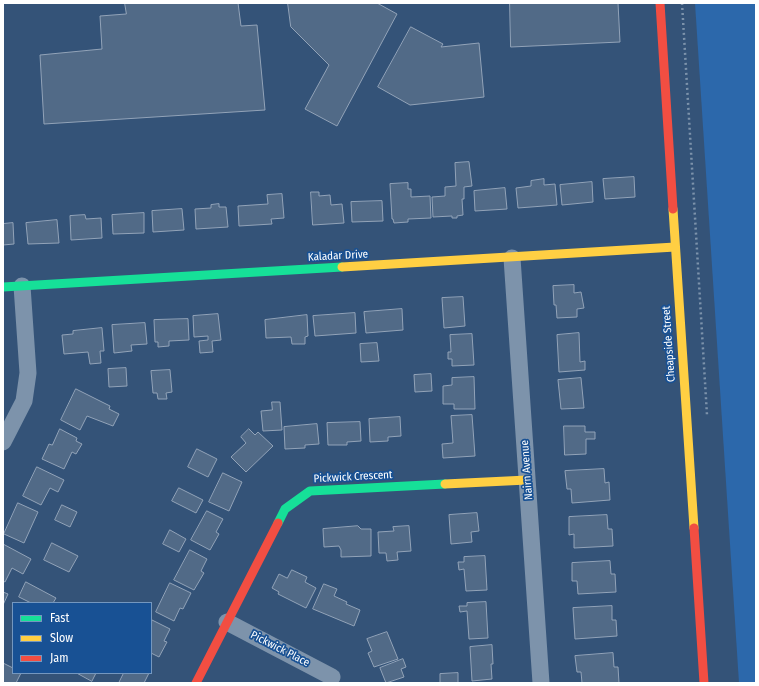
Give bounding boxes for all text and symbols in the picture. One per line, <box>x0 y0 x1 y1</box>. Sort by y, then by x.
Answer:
street label: Kaladar Drive <box>308 248 368 264</box>
street label: Cheapside Street <box>660 305 678 383</box>
street label: Nairn Avenue <box>518 440 536 500</box>
street label: Pickwick Crescent <box>313 468 393 486</box>
legend <box>12 602 152 674</box>
text: Fast <box>50 611 69 625</box>
street label: Pickwick Place <box>248 628 312 670</box>
text: Slow <box>50 631 73 645</box>
text: Jam <box>50 651 68 665</box>

